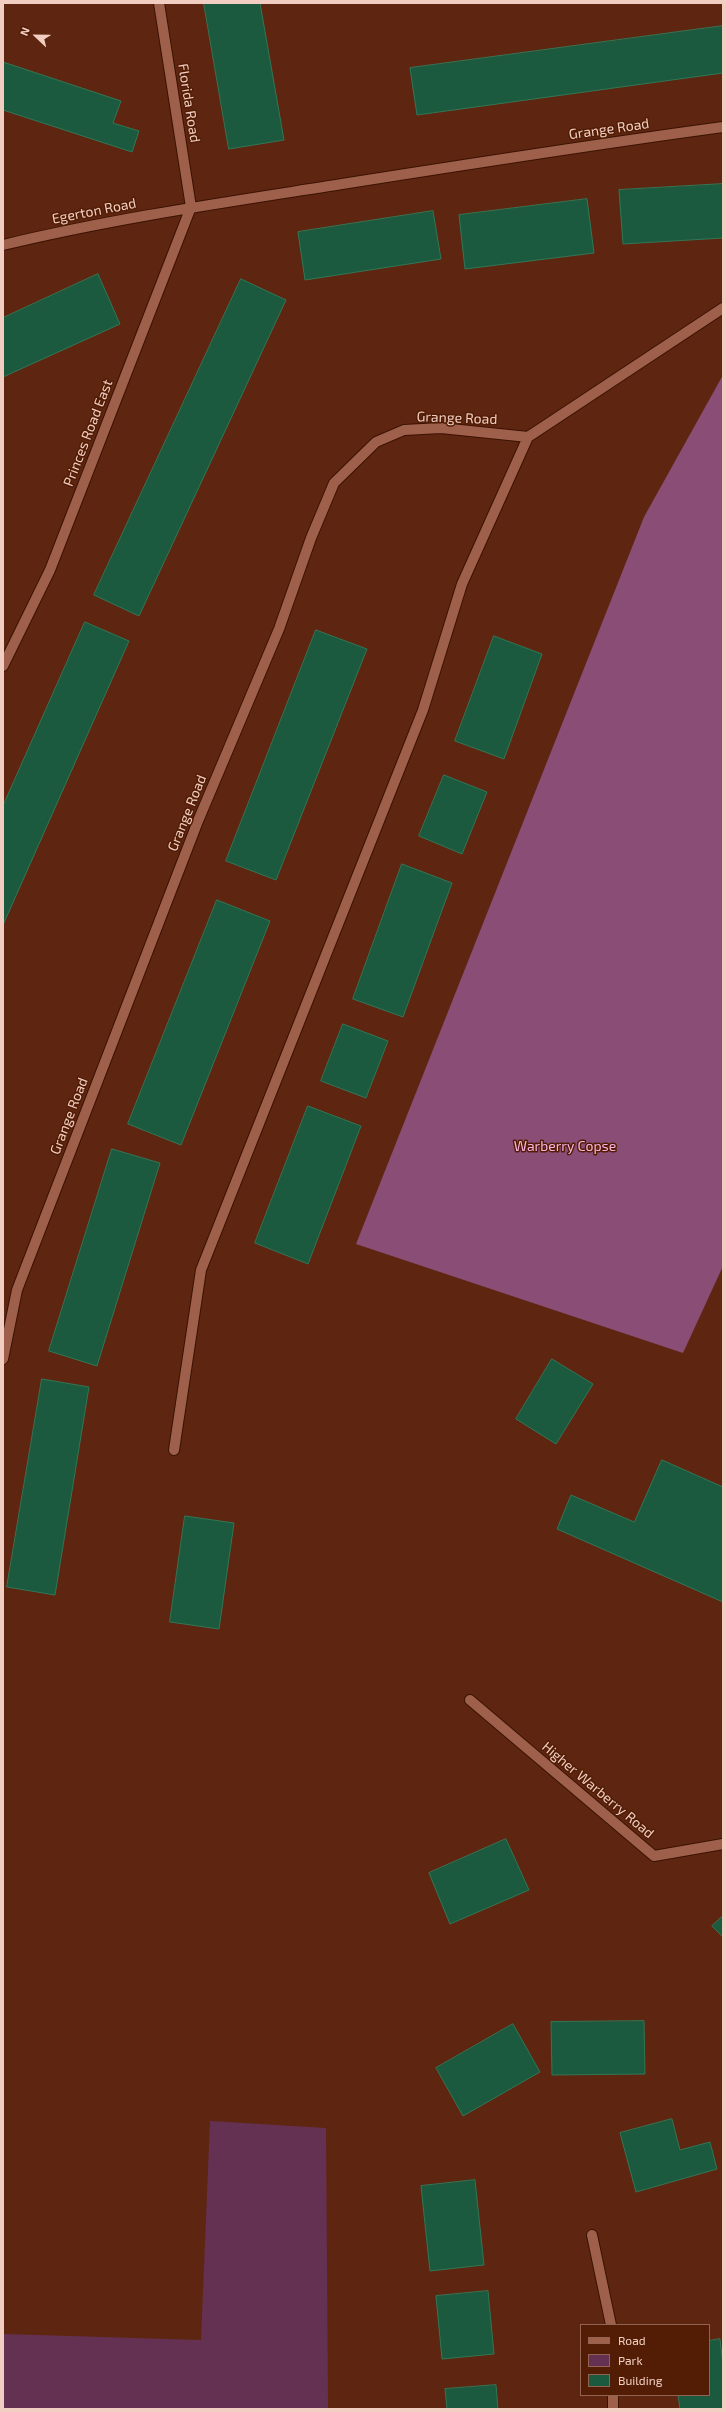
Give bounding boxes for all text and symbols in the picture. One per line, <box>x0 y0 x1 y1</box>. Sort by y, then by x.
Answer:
north arrow <box>16 16 56 56</box>
text: N <box>17 25 32 37</box>
street label: Florida Road <box>174 62 204 144</box>
street label: Grange Road <box>568 115 650 143</box>
street label: Egerton Road <box>50 195 138 227</box>
street label: Princes Road East <box>60 377 116 489</box>
street label: Grange Road <box>416 408 498 428</box>
street label: Grange Road <box>164 772 210 854</box>
street label: Grange Road <box>47 1075 91 1157</box>
park label: Warberry Copse <box>514 1138 616 1154</box>
street label: Higher Warberry Road <box>539 1738 657 1842</box>
legend <box>580 2324 710 2396</box>
text: Road <box>618 2333 646 2347</box>
text: Park <box>618 2353 643 2367</box>
text: Building <box>618 2373 662 2387</box>

